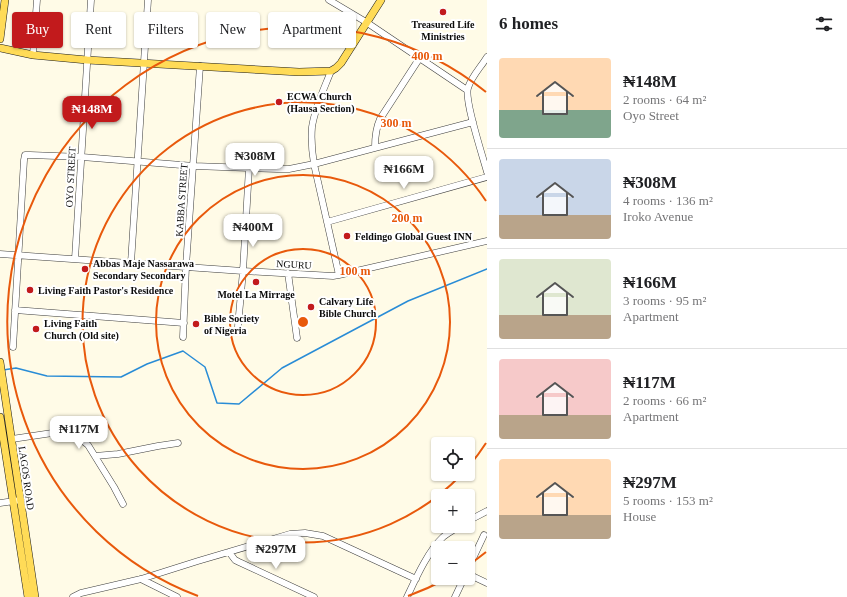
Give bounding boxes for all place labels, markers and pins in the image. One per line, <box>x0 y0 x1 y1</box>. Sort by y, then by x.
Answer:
marker: Treasured Life Ministries <box>438 7 448 17</box>
place label: Treasured Life Ministries <box>411 19 475 42</box>
place label: ECWA Church (Hausa Section) <box>287 91 355 115</box>
pin: ₦148M <box>64 96 120 130</box>
marker: ECWA Church (Hausa Section) <box>274 97 284 107</box>
pin: ₦308M <box>227 143 283 177</box>
pin: ₦166M <box>376 156 432 190</box>
pin: ₦400M <box>225 214 281 248</box>
marker: Feldingo Global Guest INN <box>342 231 352 241</box>
place label: Feldingo Global Guest INN <box>355 231 473 242</box>
place label: Abbas Maje Nassarawa Secondary Secondary <box>93 258 194 281</box>
marker: Abbas Maje Nassarawa Secondary Secondary <box>80 264 90 274</box>
marker: Motel La Mirrage <box>251 277 261 287</box>
marker: Living Faith Pastor's Residence <box>25 285 35 295</box>
place label: Living Faith Pastor's Residence <box>38 285 174 296</box>
place label: Motel La Mirrage <box>217 289 295 300</box>
place label: Calvary Life Bible Church <box>319 296 377 319</box>
marker: Calvary Life Bible Church <box>306 302 316 312</box>
place label: Bible Society of Nigeria <box>204 313 259 336</box>
centre of rings <box>296 315 310 329</box>
place label: Living Faith Church (Old site) <box>44 318 119 342</box>
marker: Bible Society of Nigeria <box>191 319 201 329</box>
marker: Living Faith Church (Old site) <box>31 324 41 334</box>
pin: ₦117M <box>51 416 107 450</box>
pin: ₦297M <box>248 536 304 570</box>

